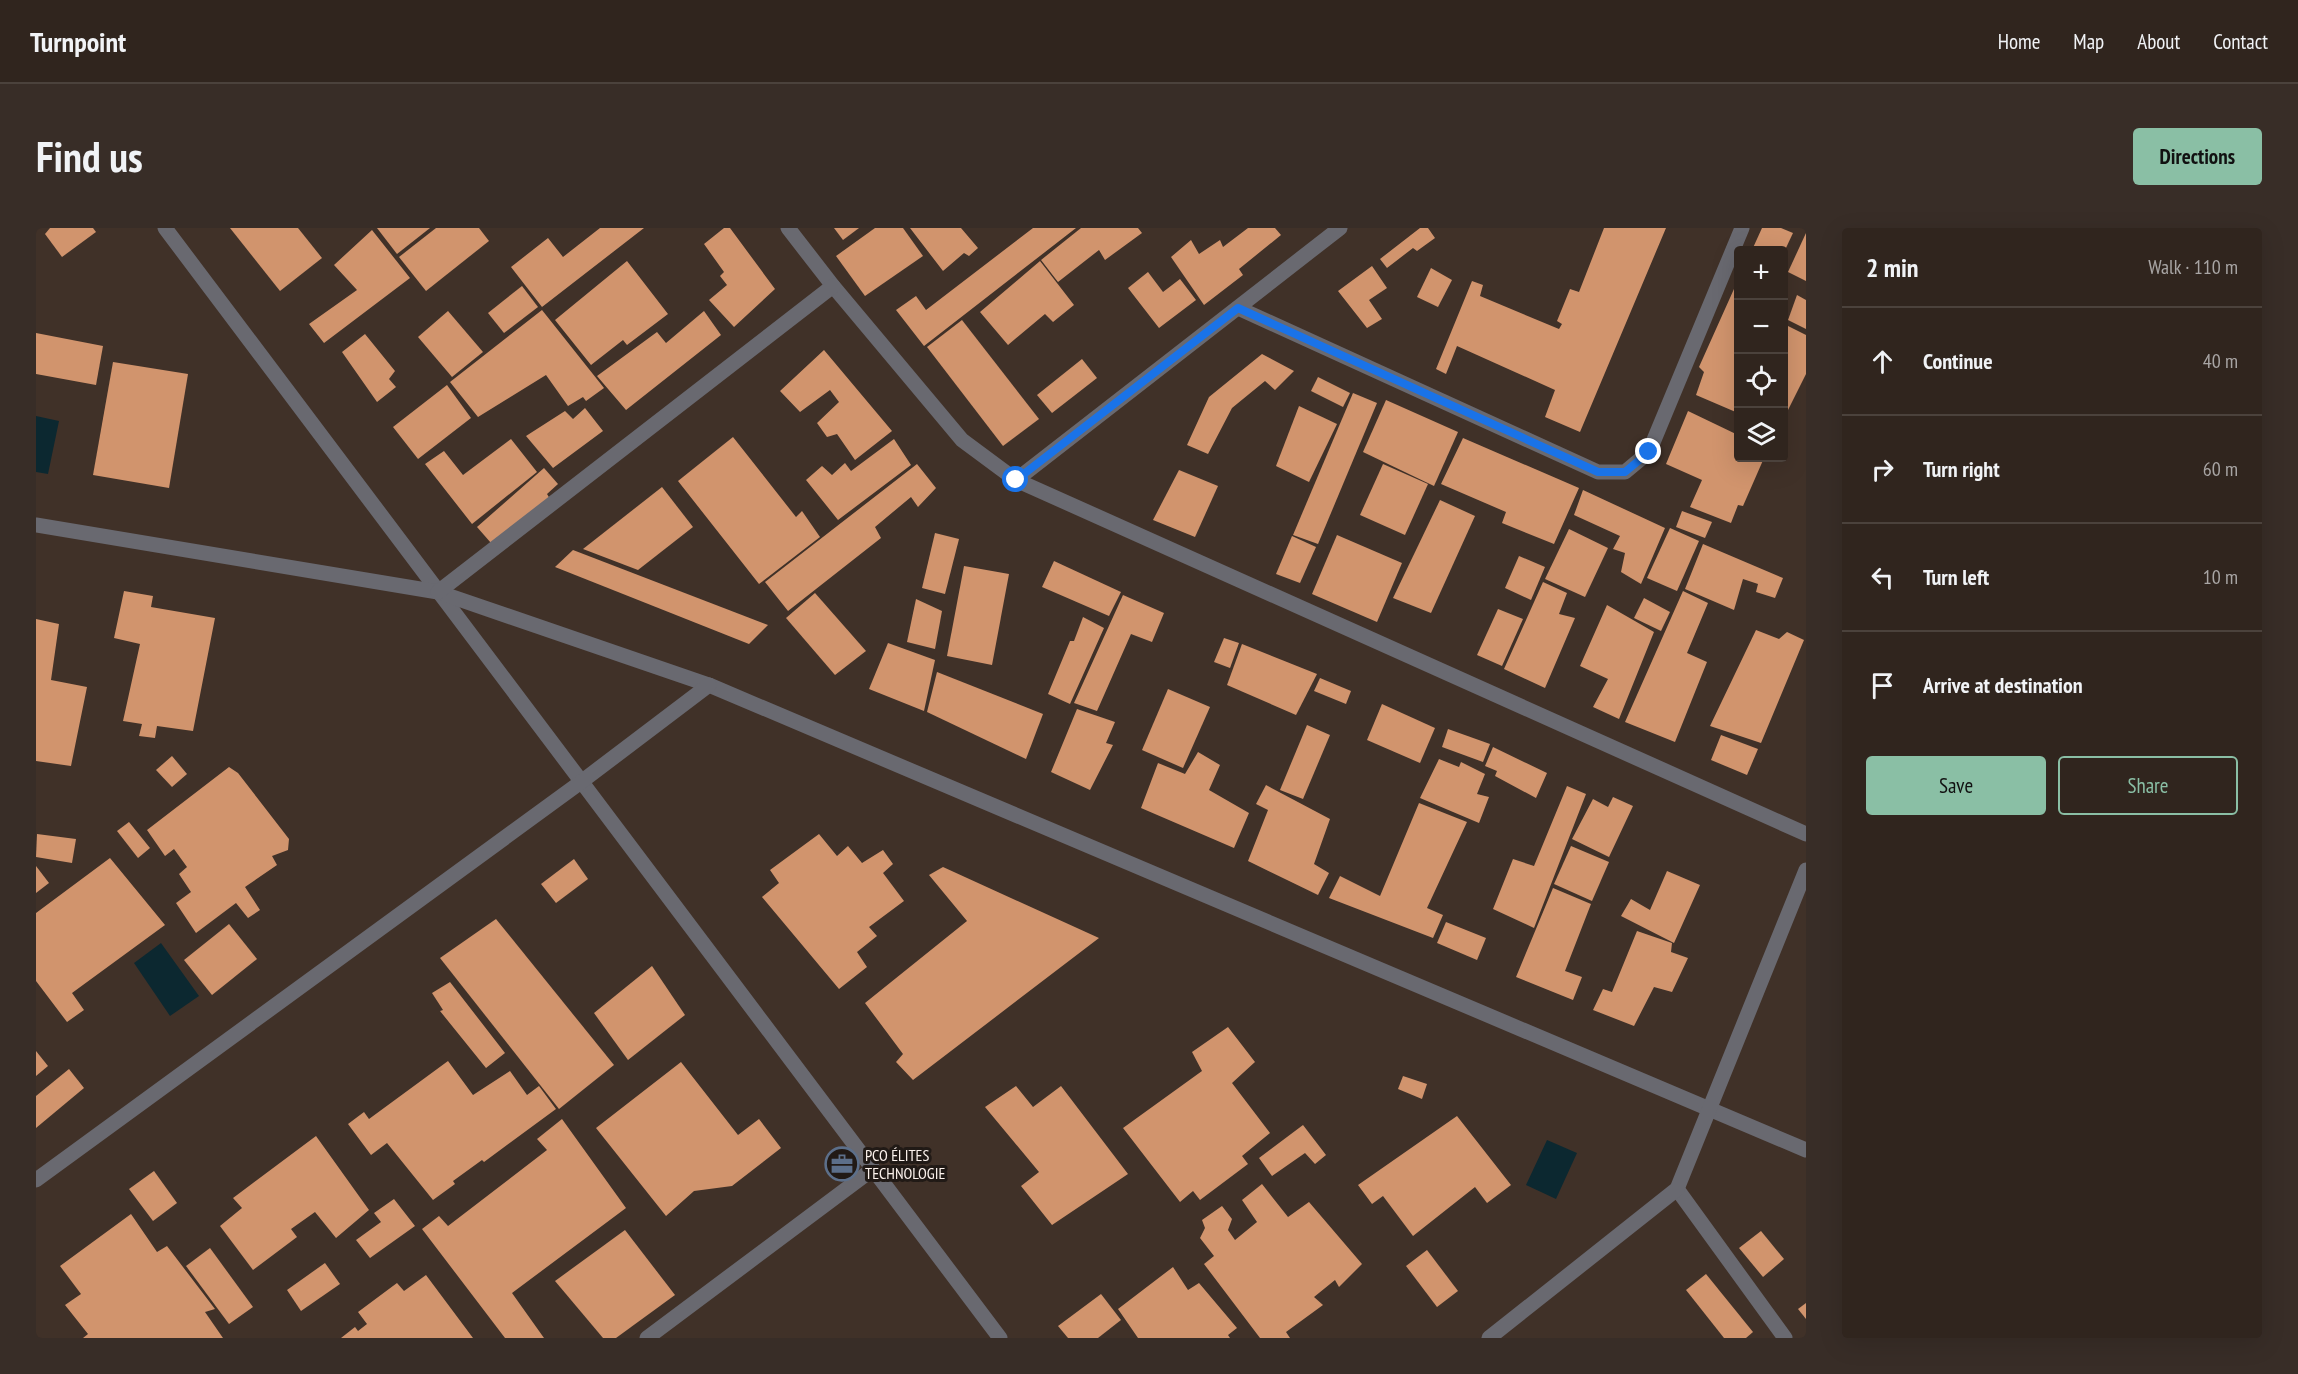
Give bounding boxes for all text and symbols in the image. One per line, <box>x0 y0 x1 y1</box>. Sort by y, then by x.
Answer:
text: Turnpoint <box>30 23 126 60</box>
text: Home <box>1998 28 2040 55</box>
text: Map <box>2073 28 2104 55</box>
text: About <box>2137 28 2180 55</box>
text: Contact <box>2213 28 2268 55</box>
button: Directions <box>2133 128 2262 185</box>
text: Find us <box>36 129 143 184</box>
map controls <box>1734 246 1788 462</box>
button: + <box>1734 246 1788 300</box>
text: 2 min <box>1866 251 1919 284</box>
text: Walk · 110 m <box>2148 254 2238 280</box>
button: − <box>1734 300 1788 354</box>
icon: ahead <box>1866 345 1899 378</box>
text: Continue <box>1923 347 1993 375</box>
text: 40 m <box>2203 348 2238 374</box>
button: locate <box>1734 354 1788 408</box>
button: layers <box>1734 408 1788 462</box>
route end <box>1635 438 1661 464</box>
icon: right <box>1866 453 1899 486</box>
text: Turn right <box>1923 455 2000 483</box>
text: 60 m <box>2203 456 2238 482</box>
route start <box>1002 466 1028 492</box>
icon: left <box>1866 561 1899 594</box>
text: Turn left <box>1923 563 1989 591</box>
text: 10 m <box>2203 564 2238 590</box>
icon: arrive <box>1866 669 1899 702</box>
text: Arrive at destination <box>1923 671 2083 699</box>
button: Save <box>1866 756 2046 815</box>
button: Share <box>2058 756 2238 815</box>
place label: PCO ÉLITES TECHNOLOGIE <box>865 1145 945 1183</box>
office icon: PCO ÉLITES TECHNOLOGIE <box>824 1146 860 1182</box>

